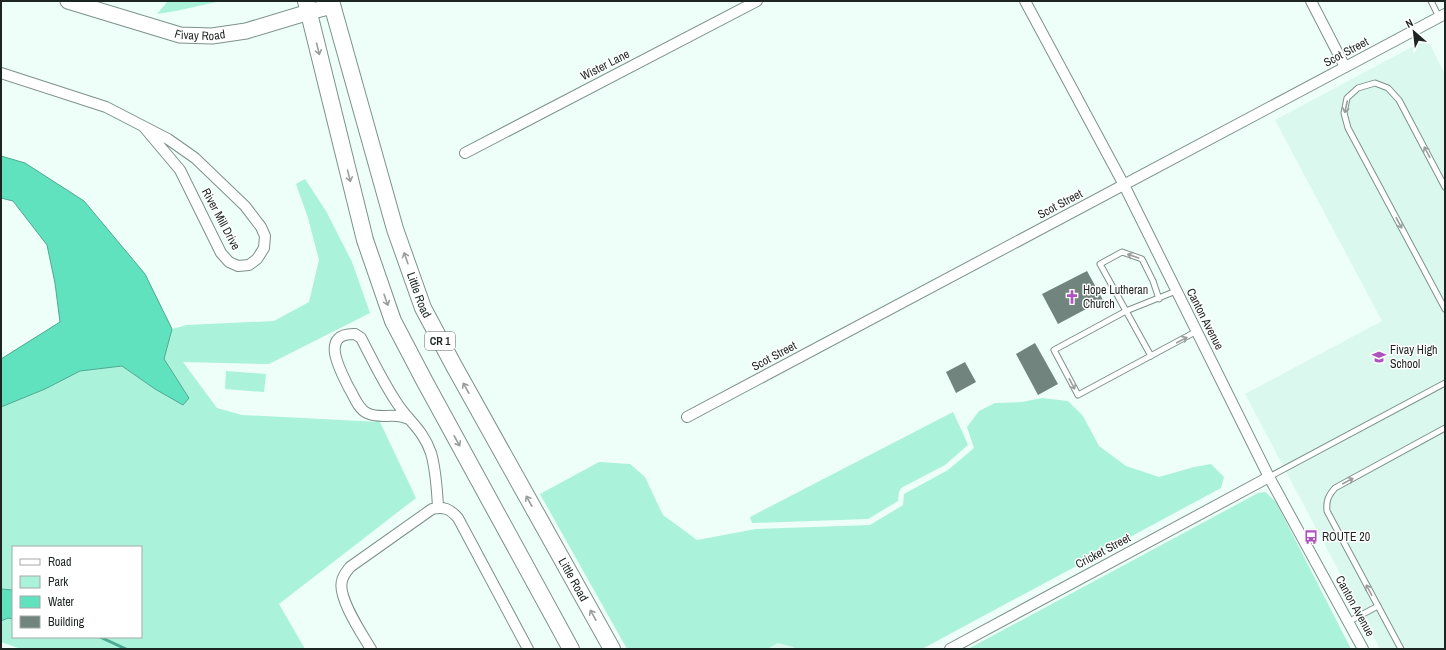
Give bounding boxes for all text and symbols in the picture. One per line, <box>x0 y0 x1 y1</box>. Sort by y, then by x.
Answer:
north arrow <box>1394 12 1434 52</box>
text: N <box>1403 15 1415 31</box>
street label: Fivay Road <box>173 26 226 44</box>
street label: Scot Street <box>1321 33 1371 70</box>
one-way arrow <box>315 43 323 56</box>
street label: Wister Lane <box>578 46 632 84</box>
one-way arrow <box>1341 100 1349 113</box>
one-way arrow <box>1422 146 1430 158</box>
one-way arrow <box>346 169 353 182</box>
street label: River Mill Drive <box>198 185 244 253</box>
street label: Scot Street <box>1035 185 1085 222</box>
one-way arrow <box>1396 217 1403 229</box>
one-way arrow <box>1127 251 1139 259</box>
one-way arrow <box>401 252 409 264</box>
street label: Little Road <box>403 270 435 321</box>
place label: Hope Lutheran Church <box>1083 282 1148 312</box>
street label: Canton Avenue <box>1183 285 1227 353</box>
church icon: Hope Lutheran Church <box>1064 289 1080 305</box>
one-way arrow <box>382 294 390 306</box>
road number: CR 1 <box>425 332 455 350</box>
one-way arrow <box>1176 335 1188 343</box>
street label: Scot Street <box>749 337 799 374</box>
place label: Fivay High School <box>1390 342 1438 372</box>
school or university icon: Fivay High School <box>1371 349 1387 365</box>
one-way arrow <box>1069 378 1077 390</box>
one-way arrow <box>461 382 469 394</box>
one-way arrow <box>454 435 461 447</box>
one-way arrow <box>1342 477 1354 484</box>
one-way arrow <box>525 496 533 508</box>
bus stop icon: ROUTE 20 <box>1303 529 1319 545</box>
place label: ROUTE 20 <box>1322 529 1370 545</box>
street label: Cricket Street <box>1073 530 1134 572</box>
legend <box>12 546 142 638</box>
text: Road <box>48 554 72 570</box>
street label: Little Road <box>555 555 592 604</box>
street label: Canton Avenue <box>1332 573 1378 639</box>
text: Park <box>48 574 68 590</box>
one-way arrow <box>1365 584 1372 596</box>
text: Water <box>48 594 75 610</box>
one-way arrow <box>588 609 596 621</box>
text: Building <box>48 614 85 630</box>

